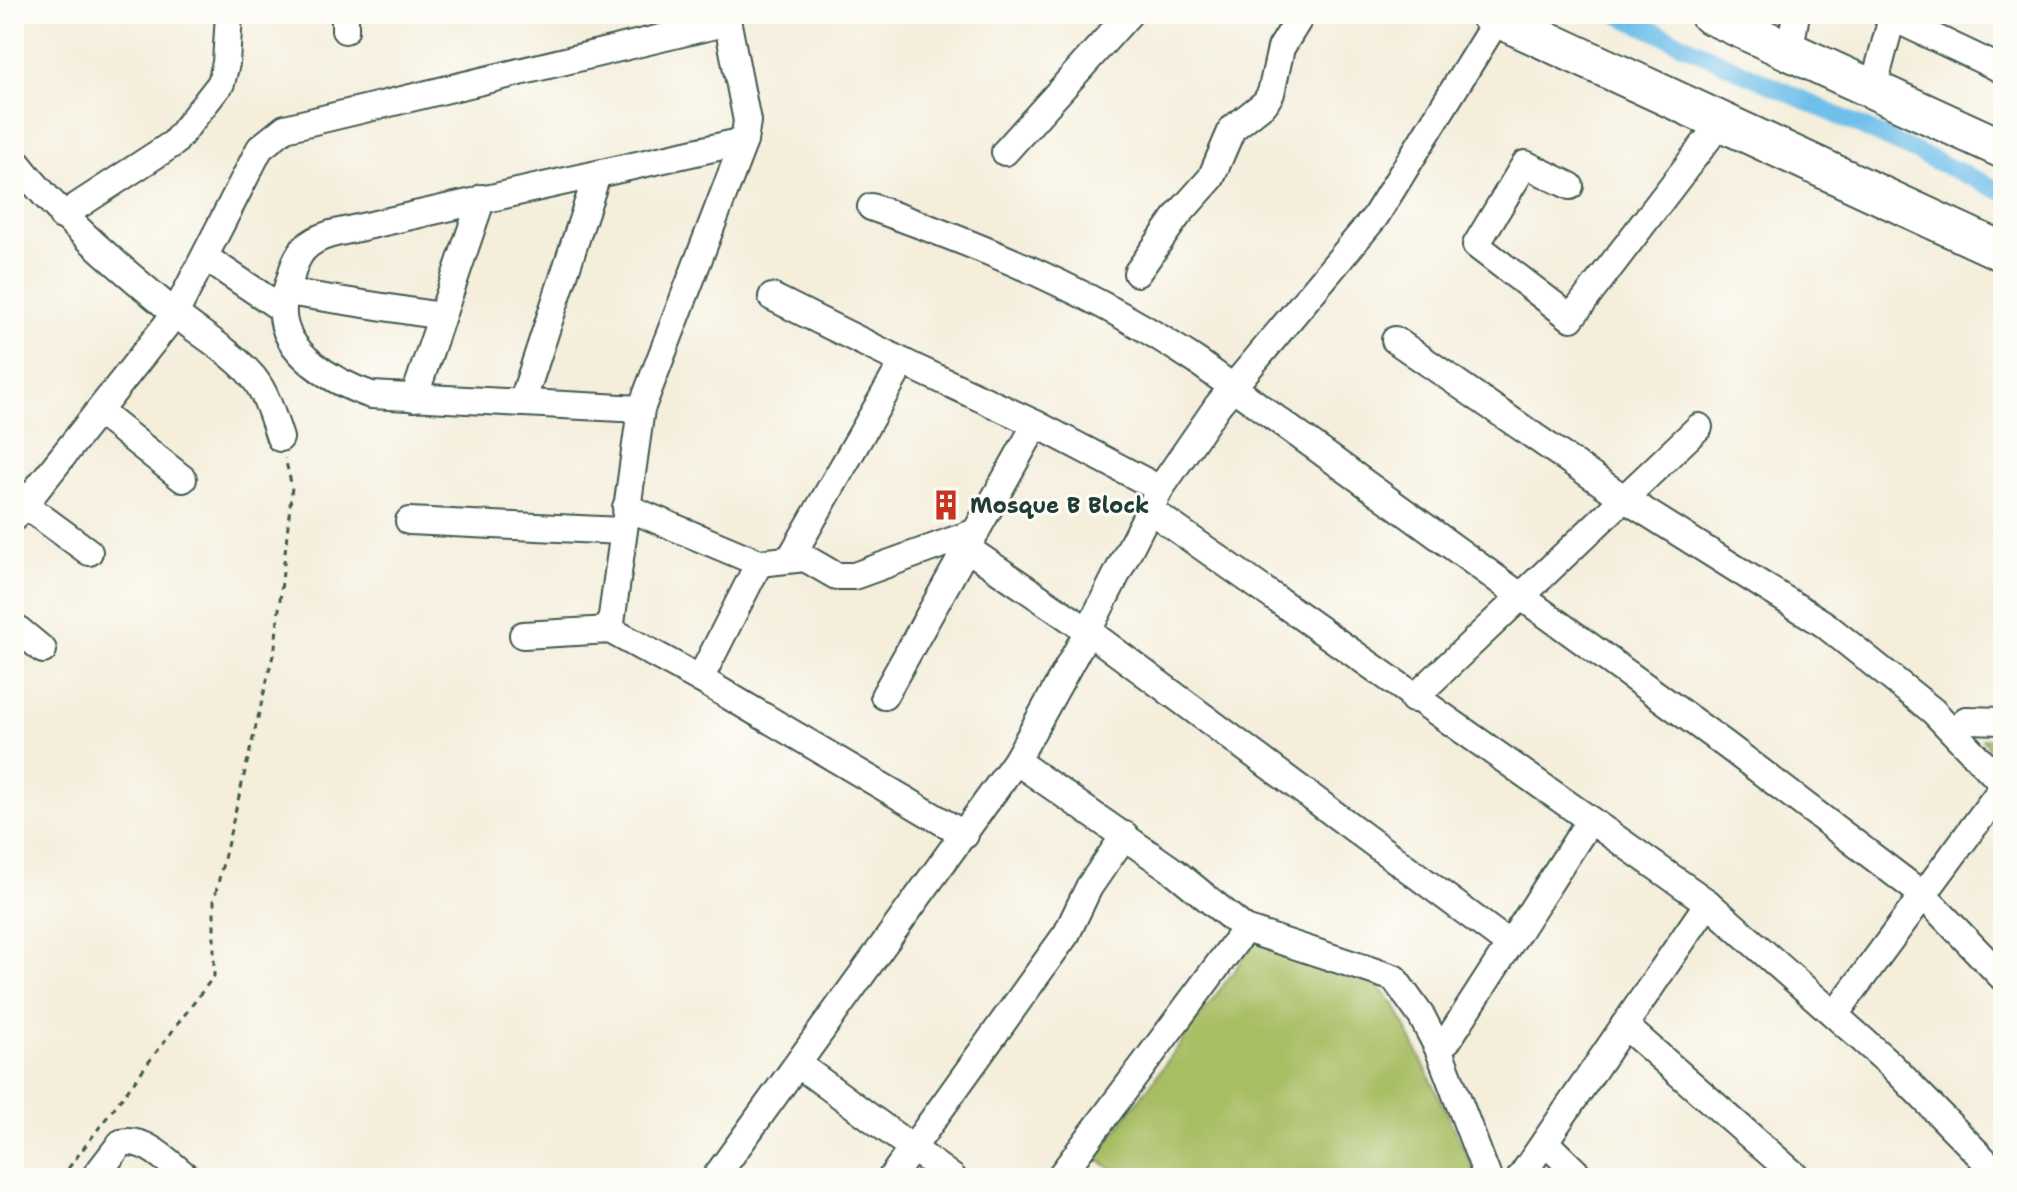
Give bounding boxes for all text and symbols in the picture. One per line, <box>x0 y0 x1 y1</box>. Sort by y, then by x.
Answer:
building icon: Mosque B Block <box>929 488 963 522</box>
place label: Mosque B Block <box>970 491 1149 520</box>

